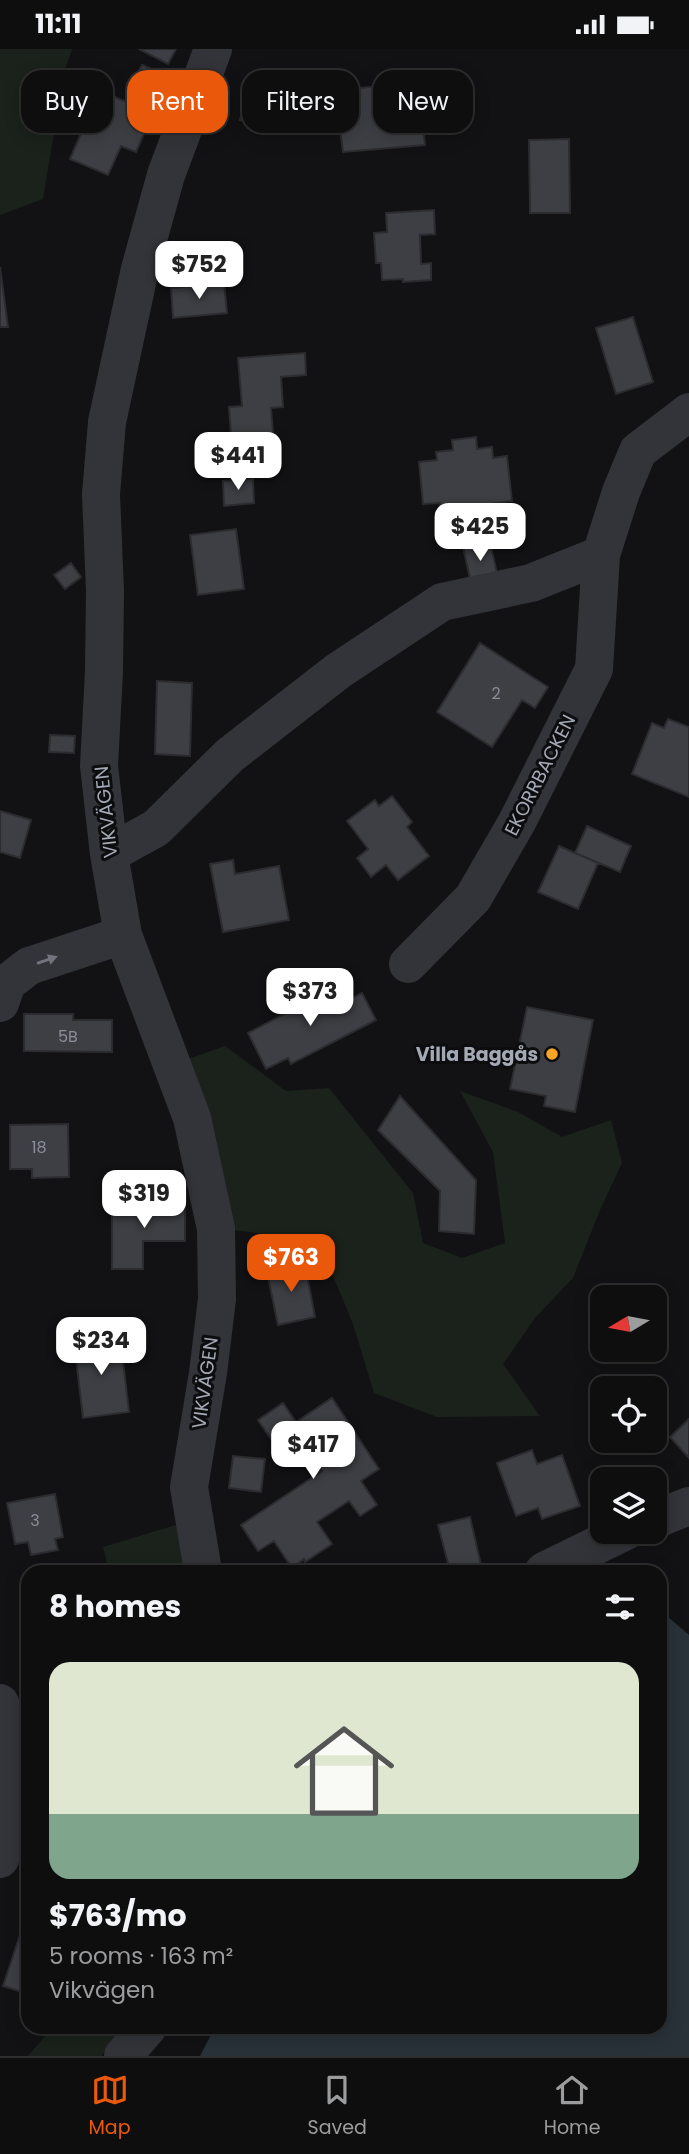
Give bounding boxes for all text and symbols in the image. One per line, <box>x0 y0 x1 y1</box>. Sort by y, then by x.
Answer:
text: 11:11 <box>35 6 82 42</box>
chip: Buy <box>21 70 113 133</box>
chip: Rent <box>127 70 228 133</box>
chip: Filters <box>242 70 359 133</box>
chip: New <box>373 70 473 133</box>
pin: $752 <box>158 241 240 301</box>
text: $752 <box>171 248 227 280</box>
pin: $441 <box>197 433 279 492</box>
text: $441 <box>211 439 265 471</box>
pin: $425 <box>439 503 521 563</box>
text: $425 <box>451 510 509 542</box>
house number: 2 <box>491 682 501 705</box>
street label: EKORRBACKEN <box>498 710 582 840</box>
street label: VIKVÄGEN <box>88 765 124 859</box>
one-way arrow <box>37 954 58 965</box>
pin: $373 <box>269 969 351 1028</box>
text: $373 <box>282 975 338 1007</box>
house number: 5B <box>58 1025 78 1048</box>
place label: Villa Baggås <box>416 1041 538 1068</box>
marker: Villa Baggås <box>544 1046 560 1062</box>
house number: 18 <box>31 1136 47 1159</box>
pin: $319 <box>103 1171 185 1230</box>
text: $319 <box>118 1177 170 1209</box>
pin: $763 <box>250 1235 332 1294</box>
text: $763 <box>263 1241 319 1273</box>
north arrow <box>590 1285 667 1361</box>
map controls <box>590 1285 667 1544</box>
pin: $234 <box>60 1317 142 1377</box>
text: $234 <box>72 1324 130 1356</box>
street label: VIKVÄGEN <box>185 1335 225 1431</box>
button: locate <box>590 1376 667 1453</box>
pin: $417 <box>272 1421 354 1481</box>
text: $417 <box>287 1428 339 1460</box>
button: layers <box>590 1467 667 1544</box>
house number: 3 <box>30 1509 40 1532</box>
text: 8 homes <box>49 1585 181 1628</box>
icon: filters <box>601 1588 639 1626</box>
icon: home <box>281 1708 407 1834</box>
text: $763/mo <box>49 1894 187 1937</box>
text: 5 rooms · 163 m² <box>49 1940 233 1972</box>
text: Vikvägen <box>49 1974 155 2006</box>
tab: Map <box>88 2071 131 2142</box>
tab: Saved <box>308 2071 367 2142</box>
tab: Home <box>544 2071 600 2142</box>

